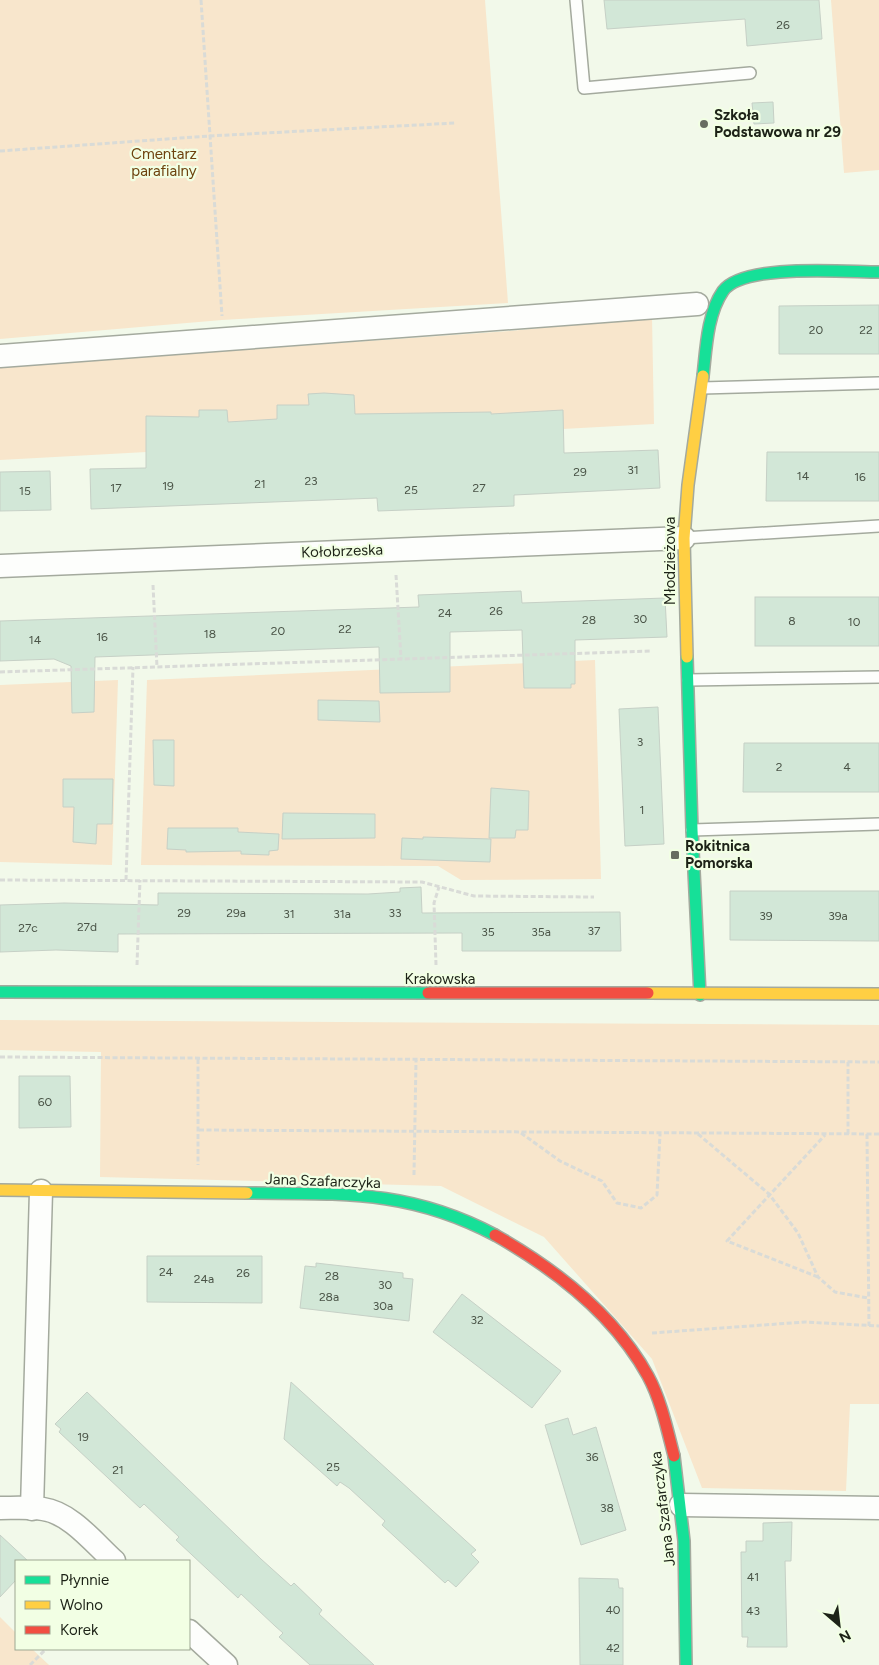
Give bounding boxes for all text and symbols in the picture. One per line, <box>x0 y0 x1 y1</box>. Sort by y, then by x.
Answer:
house number: 26 <box>776 18 790 32</box>
place label: Szkoła Podstawowa nr 29 <box>714 106 841 141</box>
marker: Szkoła Podstawowa nr 29 <box>698 118 710 130</box>
park label: Cmentarz parafialny <box>131 145 197 180</box>
house number: 20 <box>809 323 824 337</box>
house number: 22 <box>859 323 873 337</box>
house number: 31 <box>627 463 639 477</box>
house number: 29 <box>573 465 587 479</box>
house number: 14 <box>797 469 810 483</box>
house number: 16 <box>854 470 866 484</box>
house number: 23 <box>304 474 318 488</box>
house number: 21 <box>254 477 266 491</box>
house number: 19 <box>162 479 174 493</box>
house number: 17 <box>110 481 122 495</box>
house number: 27 <box>472 481 486 495</box>
house number: 25 <box>404 483 418 497</box>
house number: 15 <box>19 484 31 498</box>
street label: Młodzieżowa <box>661 517 679 605</box>
street label: Kołobrzeska <box>301 541 383 561</box>
house number: 26 <box>489 604 503 618</box>
house number: 24 <box>438 606 453 620</box>
house number: 30 <box>633 612 647 626</box>
house number: 28 <box>582 613 596 627</box>
house number: 8 <box>788 614 796 628</box>
house number: 10 <box>848 615 861 629</box>
house number: 22 <box>338 622 352 636</box>
house number: 20 <box>271 624 286 638</box>
house number: 18 <box>204 627 216 641</box>
house number: 16 <box>96 630 108 644</box>
house number: 14 <box>29 633 42 647</box>
house number: 3 <box>637 735 643 749</box>
house number: 2 <box>776 760 782 774</box>
house number: 4 <box>843 760 851 774</box>
house number: 1 <box>640 803 644 817</box>
place label: Rokitnica Pomorska <box>685 837 753 872</box>
marker: Rokitnica Pomorska <box>669 849 681 861</box>
house number: 29 <box>177 906 191 920</box>
house number: 29a <box>226 906 246 920</box>
house number: 33 <box>388 906 402 920</box>
house number: 31 <box>283 907 295 921</box>
house number: 31a <box>333 907 351 921</box>
house number: 39 <box>759 909 773 923</box>
house number: 39a <box>828 909 848 923</box>
house number: 27d <box>77 920 97 934</box>
house number: 27c <box>18 921 38 935</box>
house number: 37 <box>588 924 601 938</box>
house number: 35 <box>481 925 495 939</box>
house number: 35a <box>531 925 551 939</box>
street label: Krakowska <box>405 970 475 988</box>
house number: 60 <box>38 1095 53 1109</box>
street label: Jana Szafarczyka <box>265 1170 381 1192</box>
house number: 24 <box>159 1265 174 1279</box>
house number: 26 <box>236 1266 250 1280</box>
house number: 28 <box>325 1269 339 1283</box>
house number: 24a <box>194 1272 214 1286</box>
house number: 30 <box>378 1278 392 1292</box>
house number: 28a <box>319 1290 339 1304</box>
house number: 30a <box>373 1299 393 1313</box>
house number: 32 <box>470 1313 484 1327</box>
house number: 19 <box>77 1430 89 1444</box>
house number: 36 <box>585 1450 599 1464</box>
street label: Jana Szafarczyka <box>647 1450 679 1568</box>
house number: 25 <box>326 1460 340 1474</box>
house number: 21 <box>112 1463 124 1477</box>
house number: 38 <box>600 1501 614 1515</box>
legend <box>15 1560 190 1650</box>
house number: 41 <box>747 1570 759 1584</box>
text: Płynnie <box>60 1571 109 1589</box>
text: Wolno <box>60 1596 103 1614</box>
north arrow <box>814 1600 864 1650</box>
house number: 40 <box>605 1603 621 1617</box>
house number: 43 <box>746 1604 760 1618</box>
text: Korek <box>60 1621 99 1639</box>
text: N <box>836 1626 854 1646</box>
house number: 42 <box>606 1641 620 1655</box>

